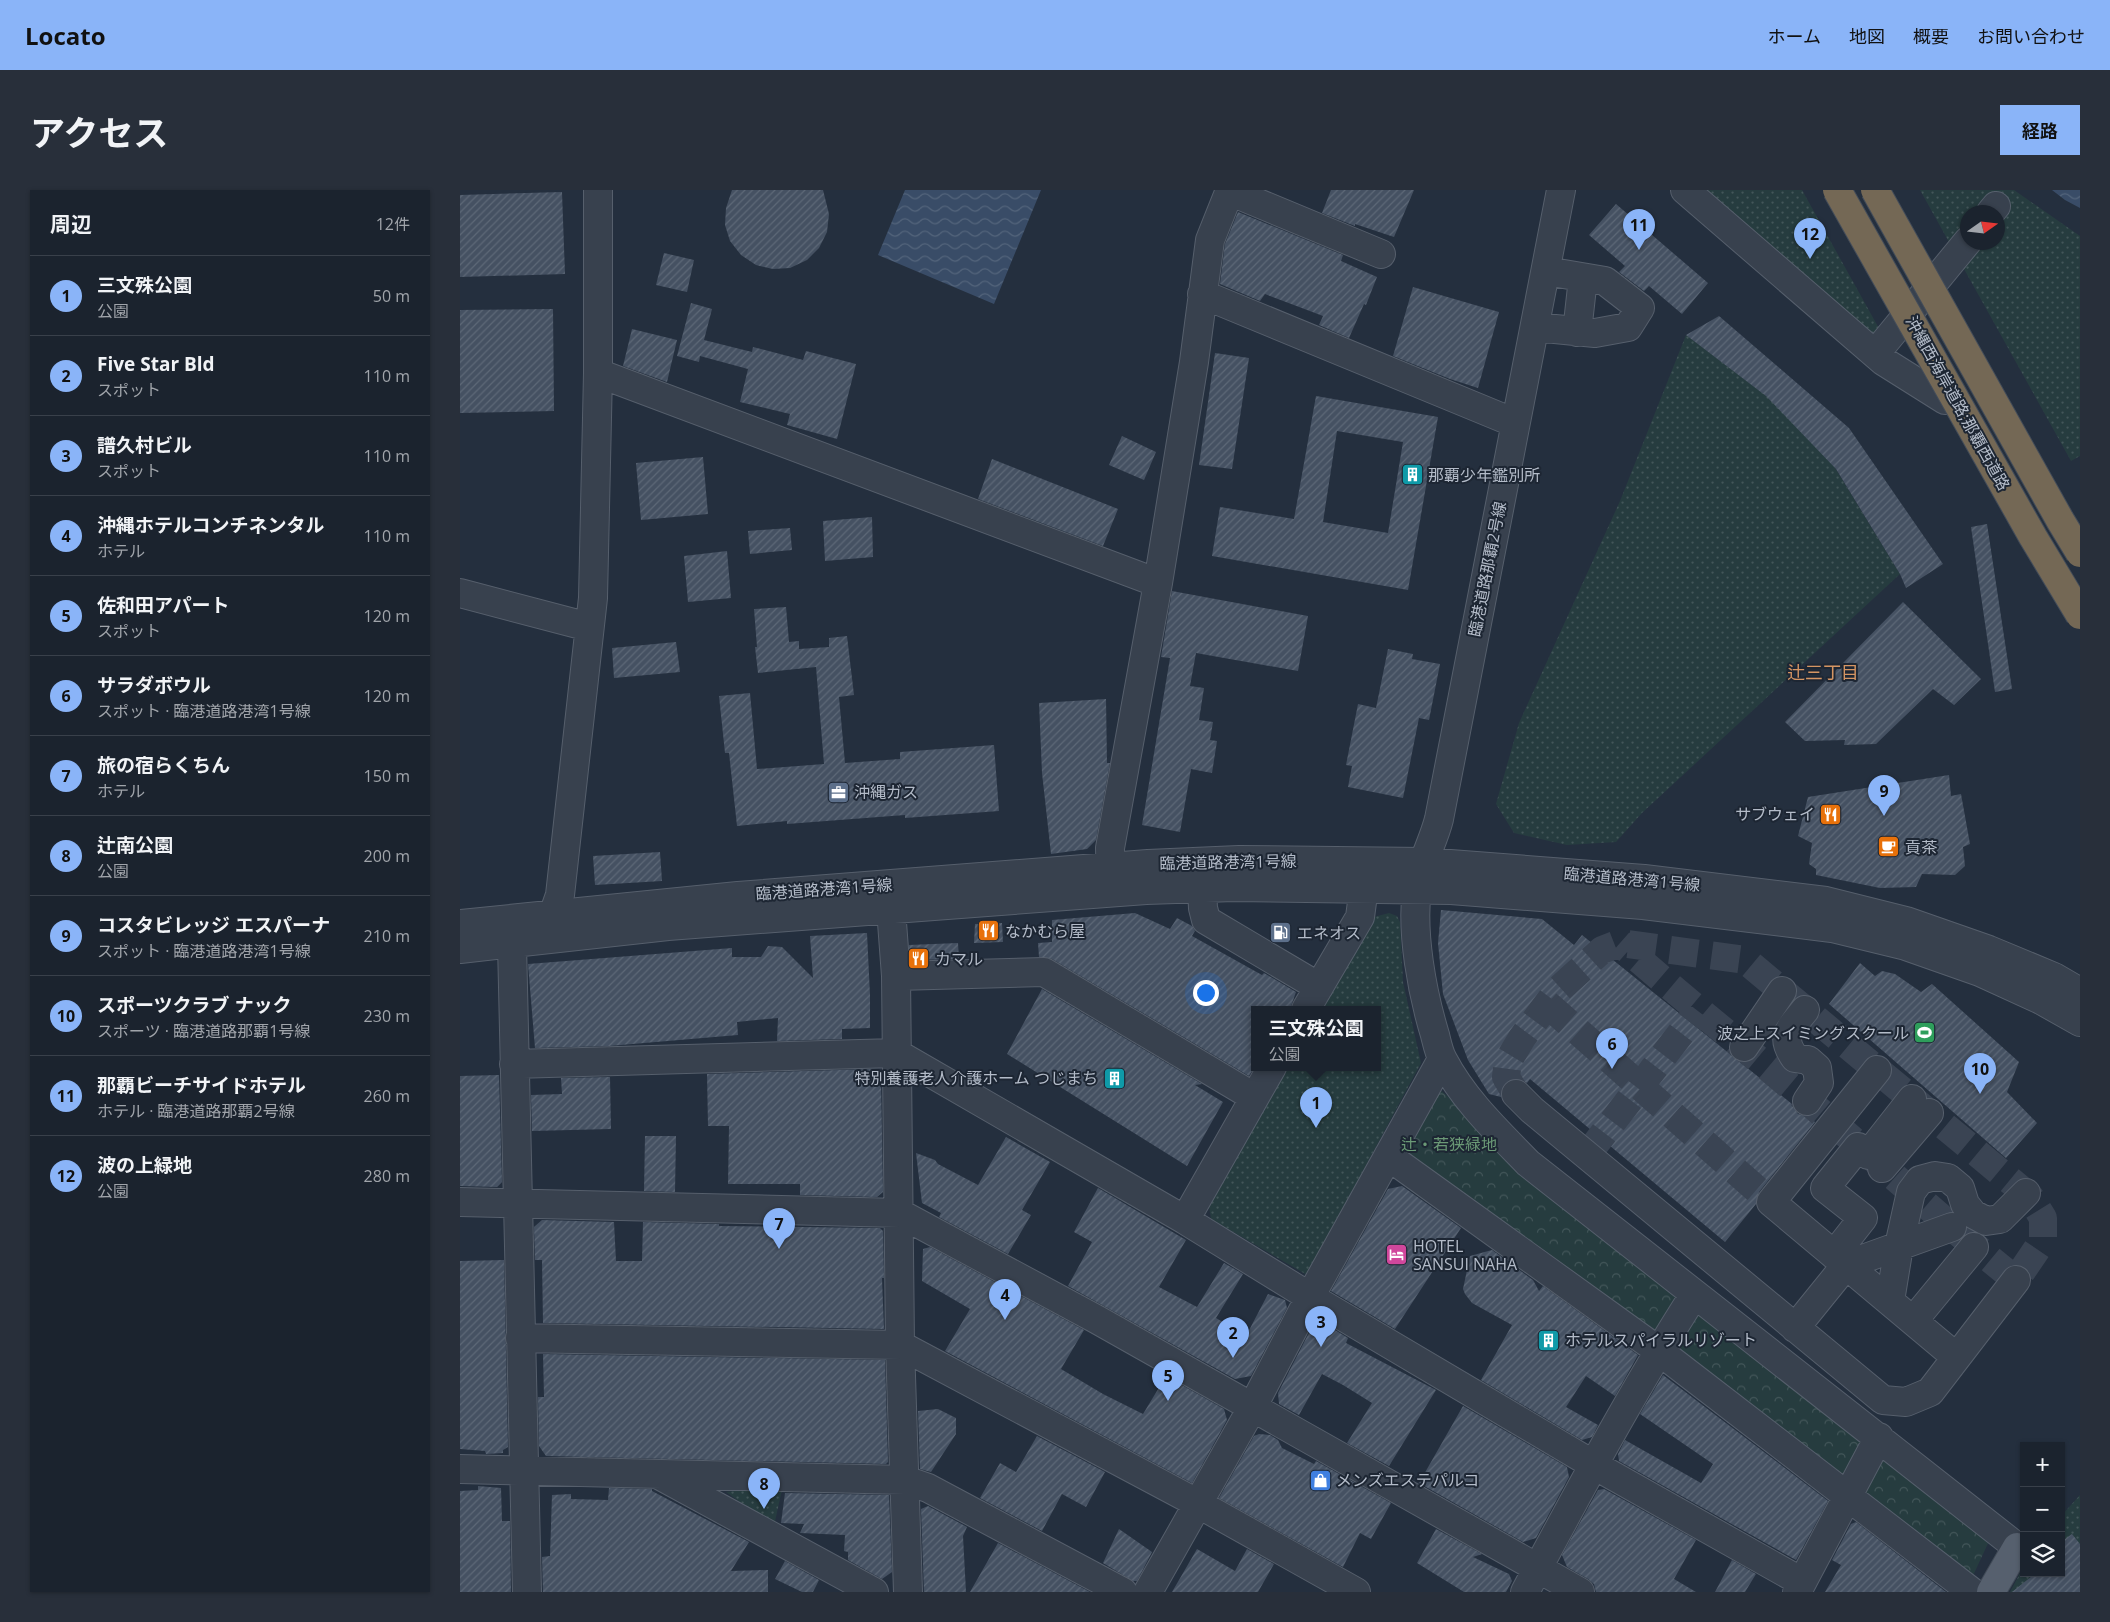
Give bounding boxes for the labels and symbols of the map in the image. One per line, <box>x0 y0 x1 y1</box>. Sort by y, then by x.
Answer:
north arrow <box>1960 205 2005 250</box>
pin: 11 <box>1623 209 1655 250</box>
pin: 12 <box>1794 218 1826 259</box>
street label: 沖縄西海岸道路;那覇西道路 <box>1901 312 2015 494</box>
building icon: 那覇少年鑑別所 <box>1400 463 1424 487</box>
place label: 那覇少年鑑別所 <box>1428 464 1540 486</box>
street label: 臨港道路那覇2号線 <box>1463 500 1511 638</box>
district label: 辻三丁目 <box>1787 660 1859 684</box>
pin: 9 <box>1868 775 1900 816</box>
office icon: 沖縄ガス <box>826 780 850 804</box>
place label: 沖縄ガス <box>854 781 918 803</box>
restaurant icon: サブウェイ <box>1819 802 1843 826</box>
place label: サブウェイ <box>1735 803 1815 825</box>
cafe icon: 貢茶 <box>1877 835 1901 859</box>
place label: 貢茶 <box>1905 836 1937 858</box>
street label: 臨港道路港湾1号線 <box>1159 850 1297 874</box>
street label: 臨港道路港湾1号線 <box>1563 862 1701 896</box>
street label: 臨港道路港湾1号線 <box>755 873 893 905</box>
restaurant icon: なかむら屋 <box>977 919 1001 943</box>
place label: なかむら屋 <box>1005 920 1085 942</box>
fuel station icon: エネオス <box>1269 921 1293 945</box>
place label: エネオス <box>1297 922 1361 944</box>
restaurant icon: カマル <box>907 947 931 971</box>
place label: カマル <box>935 948 983 970</box>
your location <box>1193 980 1219 1006</box>
sports icon: 波之上スイミングスクール <box>1913 1021 1937 1045</box>
place label: 波之上スイミングスクール <box>1717 1022 1909 1044</box>
pin: 6 <box>1596 1028 1628 1069</box>
pin: 10 <box>1964 1053 1996 1094</box>
building icon: 特別養護老人介護ホーム つじまち <box>1102 1066 1126 1090</box>
place label: 特別養護老人介護ホーム つじまち <box>854 1067 1098 1089</box>
pin: 1 <box>1300 1087 1332 1128</box>
park label: 辻・若狭緑地 <box>1401 1133 1497 1155</box>
pin: 7 <box>763 1208 795 1249</box>
place label: HOTEL SANSUI NAHA <box>1413 1235 1518 1275</box>
hotel icon: HOTEL SANSUI NAHA <box>1385 1243 1409 1267</box>
pin: 4 <box>989 1279 1021 1320</box>
pin: 3 <box>1305 1306 1337 1347</box>
pin: 2 <box>1217 1317 1249 1358</box>
building icon: ホテルスパイラルリゾート <box>1537 1328 1561 1352</box>
place label: ホテルスパイラルリゾート <box>1565 1329 1757 1351</box>
pin: 5 <box>1152 1360 1184 1401</box>
pin: 8 <box>748 1468 780 1509</box>
shop icon: メンズエステパルコ <box>1308 1468 1332 1492</box>
place label: メンズエステパルコ <box>1336 1469 1479 1491</box>

